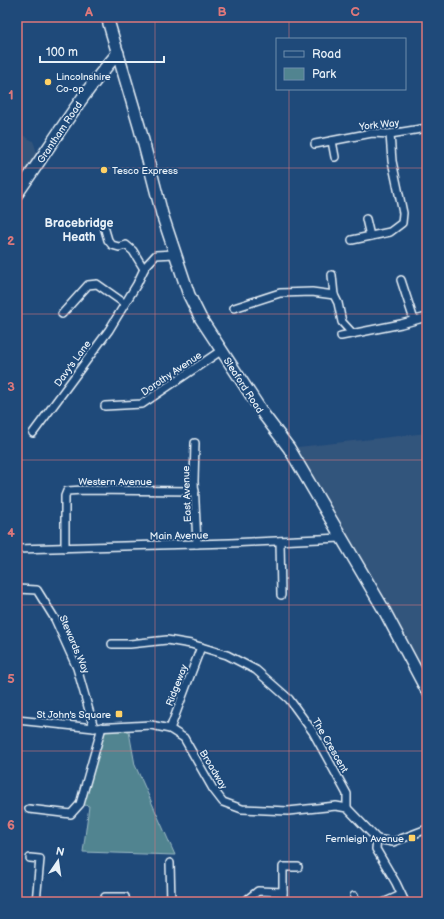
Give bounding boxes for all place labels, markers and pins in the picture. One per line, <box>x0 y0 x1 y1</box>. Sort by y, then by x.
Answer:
place label: Lincolnshire Co-op <box>56 71 111 95</box>
marker: Lincolnshire Co-op <box>43 77 53 87</box>
marker: Tesco Express <box>99 165 109 175</box>
place label: Tesco Express <box>112 165 178 177</box>
place label: St John's Square <box>37 709 111 721</box>
marker: St John's Square <box>114 709 124 719</box>
place label: Fernleigh Avenue <box>325 833 404 845</box>
marker: Fernleigh Avenue <box>407 833 417 843</box>

